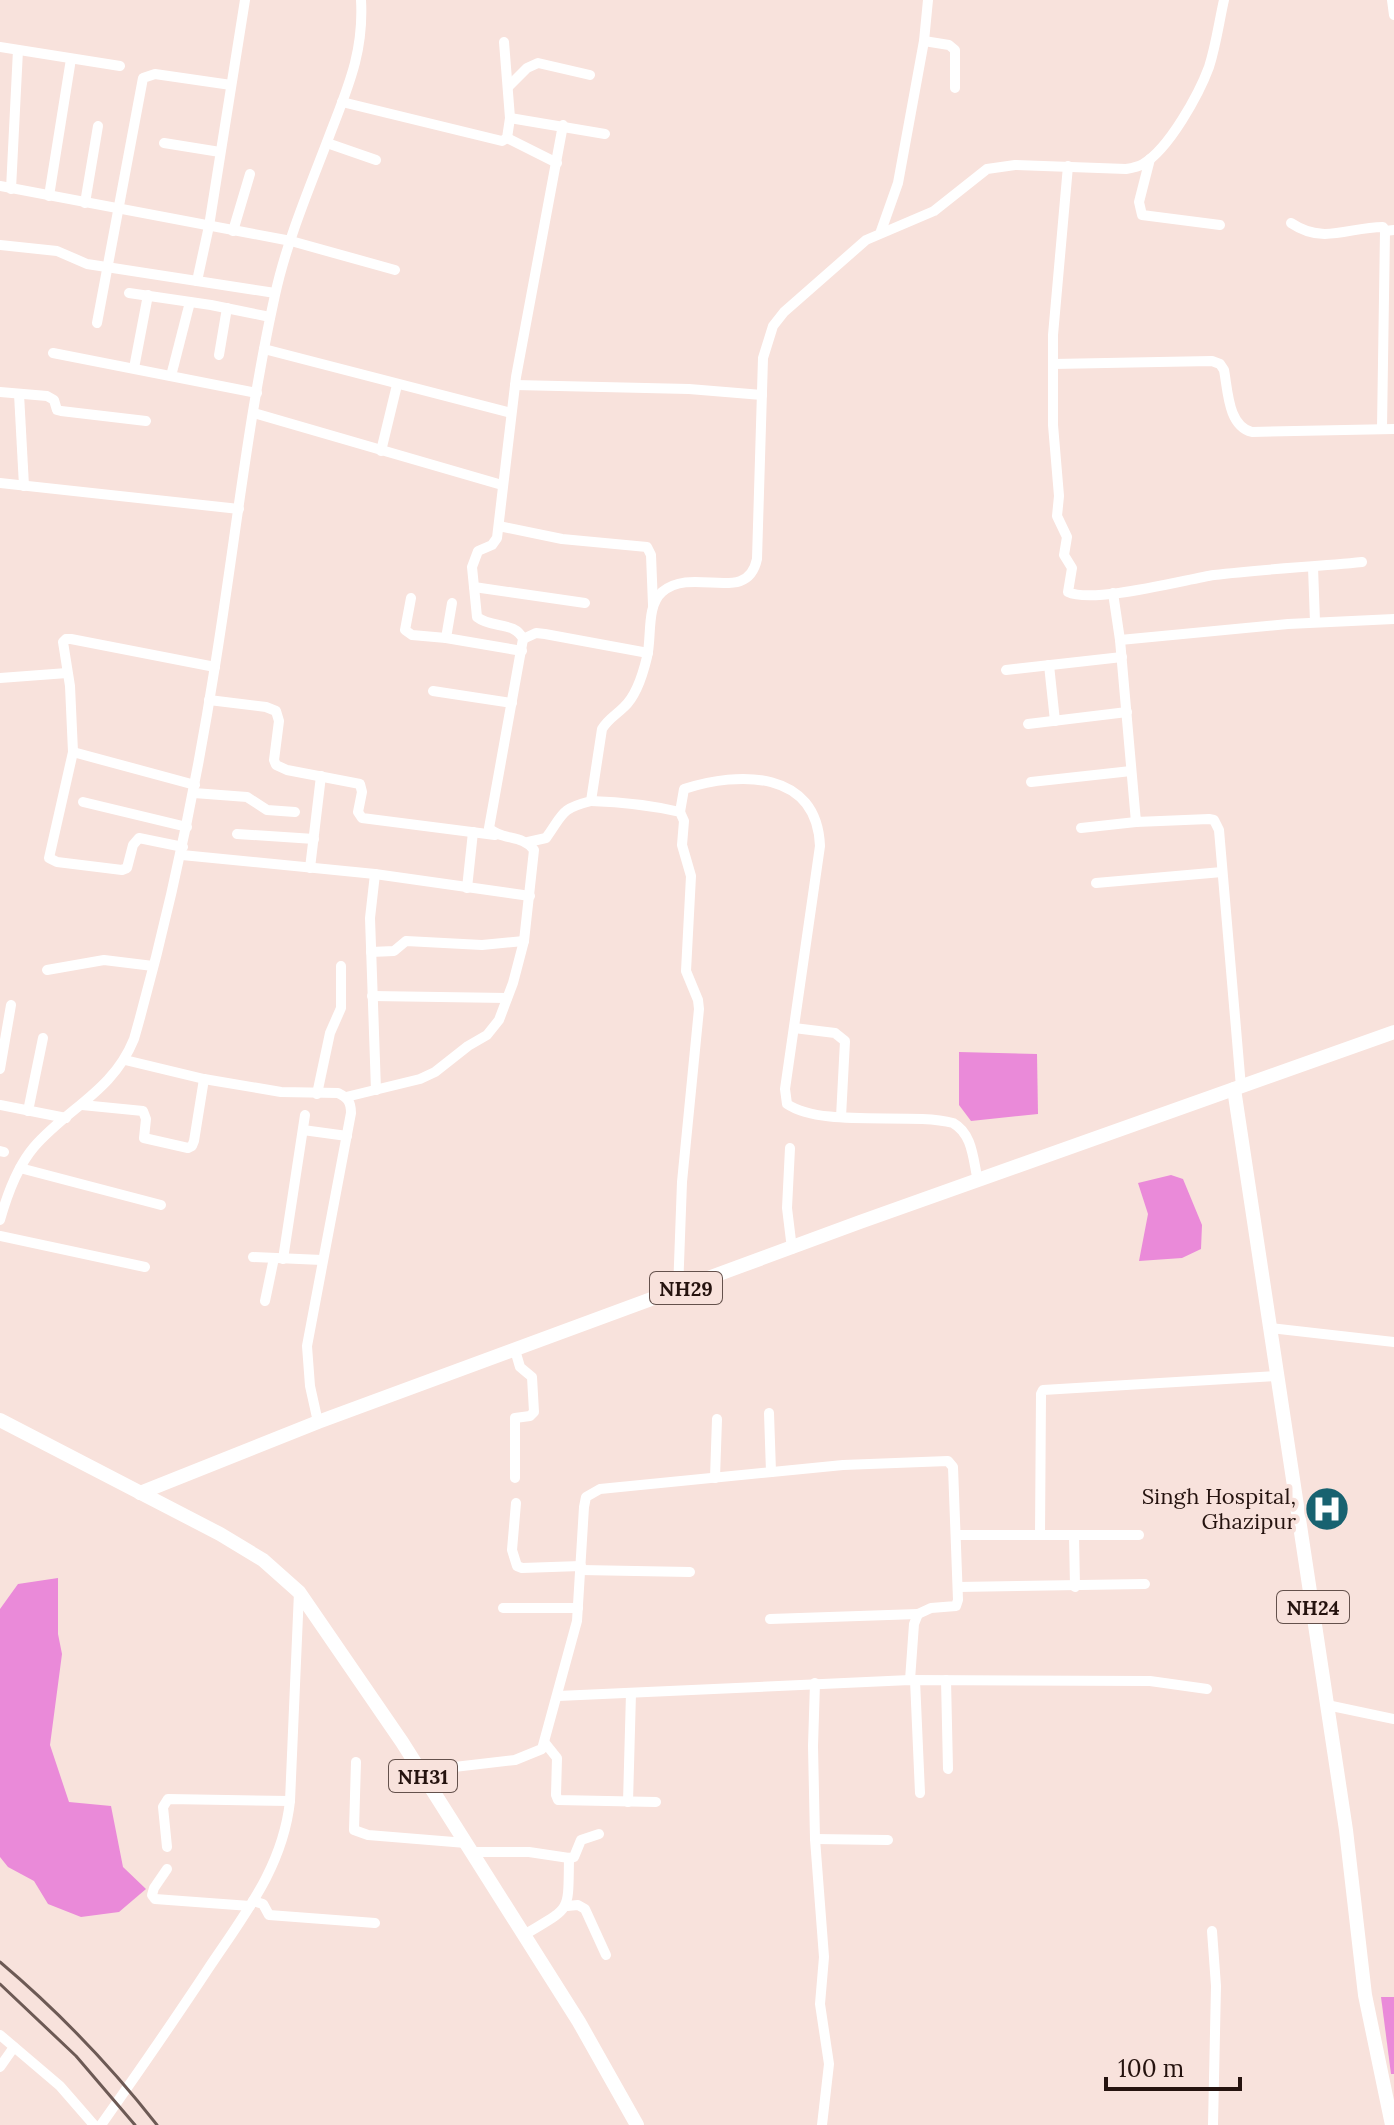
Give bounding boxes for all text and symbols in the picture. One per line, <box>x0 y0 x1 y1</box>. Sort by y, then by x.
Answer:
road number: NH29 <box>650 1272 722 1304</box>
place label: Singh Hospital, Ghazipur <box>1142 1482 1296 1535</box>
hospital icon: Singh Hospital, Ghazipur <box>1303 1485 1351 1533</box>
road number: NH24 <box>1277 1591 1349 1623</box>
road number: NH31 <box>389 1760 457 1792</box>
scale bar <box>1106 2041 1240 2091</box>
text: 100 m <box>1118 2053 1184 2084</box>

